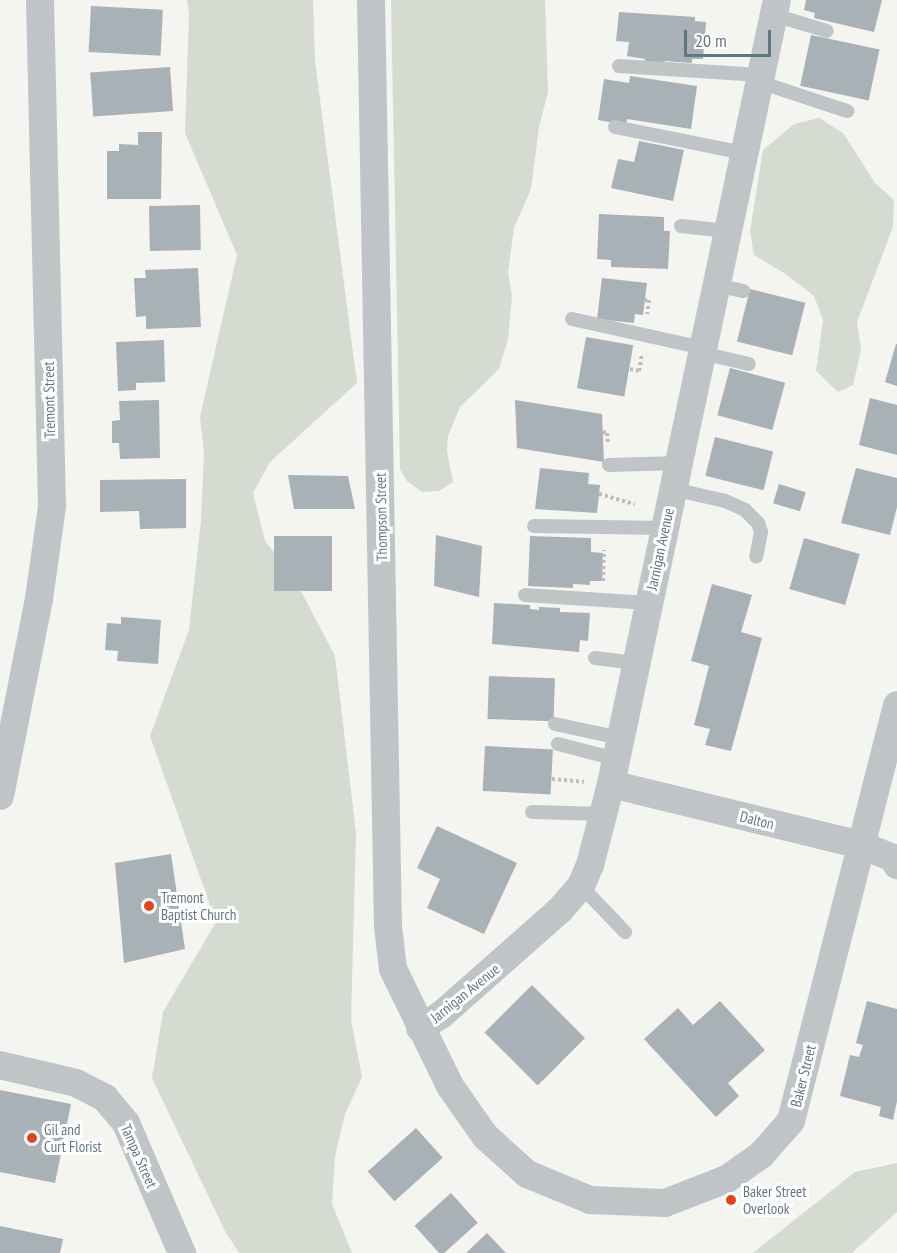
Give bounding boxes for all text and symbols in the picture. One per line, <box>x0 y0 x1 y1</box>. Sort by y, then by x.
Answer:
scale bar <box>687 18 774 56</box>
text: 20 m <box>695 29 727 52</box>
street label: Tremont Street <box>39 361 59 439</box>
street label: Thompson Street <box>371 473 391 561</box>
street label: Jarnigan Avenue <box>642 506 678 592</box>
street label: Dalton <box>738 807 776 833</box>
place label: Tremont Baptist Church <box>161 888 236 923</box>
marker: Tremont Baptist Church <box>142 899 156 913</box>
street label: Jarnigan Avenue <box>427 960 503 1026</box>
street label: Baker Street <box>787 1043 819 1109</box>
place label: Gil and Curt Florist <box>44 1120 102 1155</box>
street label: Tampa Street <box>117 1121 161 1191</box>
marker: Gil and Curt Florist <box>25 1131 39 1145</box>
place label: Baker Street Overlook <box>743 1182 806 1217</box>
marker: Baker Street Overlook <box>724 1193 738 1207</box>

